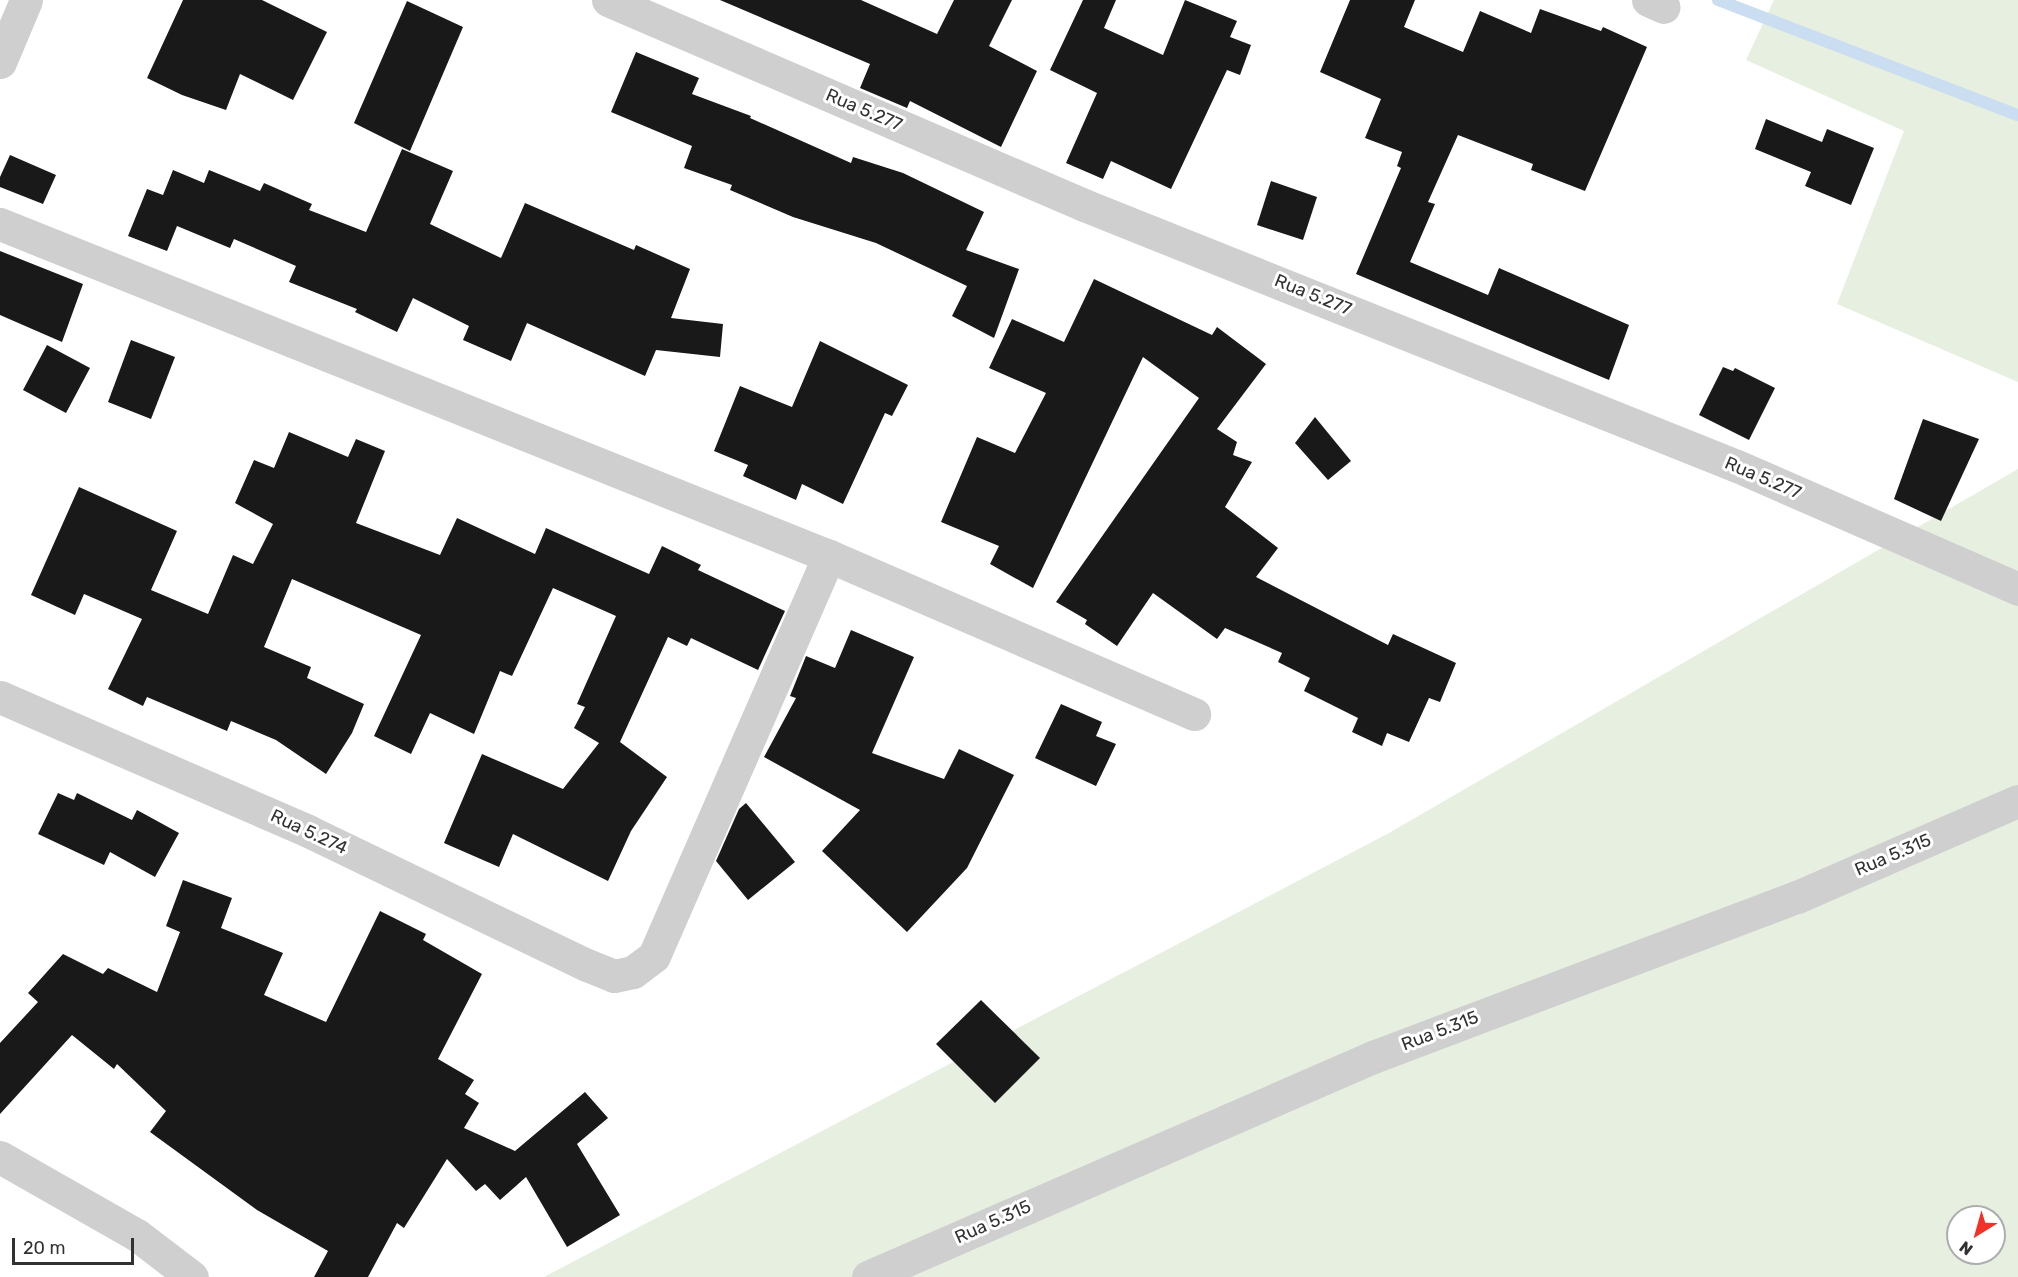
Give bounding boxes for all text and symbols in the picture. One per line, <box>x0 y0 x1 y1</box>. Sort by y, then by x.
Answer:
street label: Rua 5.277 <box>822 84 906 136</box>
street label: Rua 5.277 <box>1271 270 1355 320</box>
street label: Rua 5.277 <box>1721 452 1805 504</box>
street label: Rua 5.274 <box>267 805 351 859</box>
street label: Rua 5.315 <box>1852 829 1934 881</box>
street label: Rua 5.315 <box>1398 1006 1482 1056</box>
street label: Rua 5.315 <box>952 1196 1034 1248</box>
north arrow <box>1946 1205 2006 1265</box>
scale bar <box>15 1226 136 1264</box>
text: 20 m <box>23 1237 65 1259</box>
text: N <box>1956 1237 1976 1259</box>

